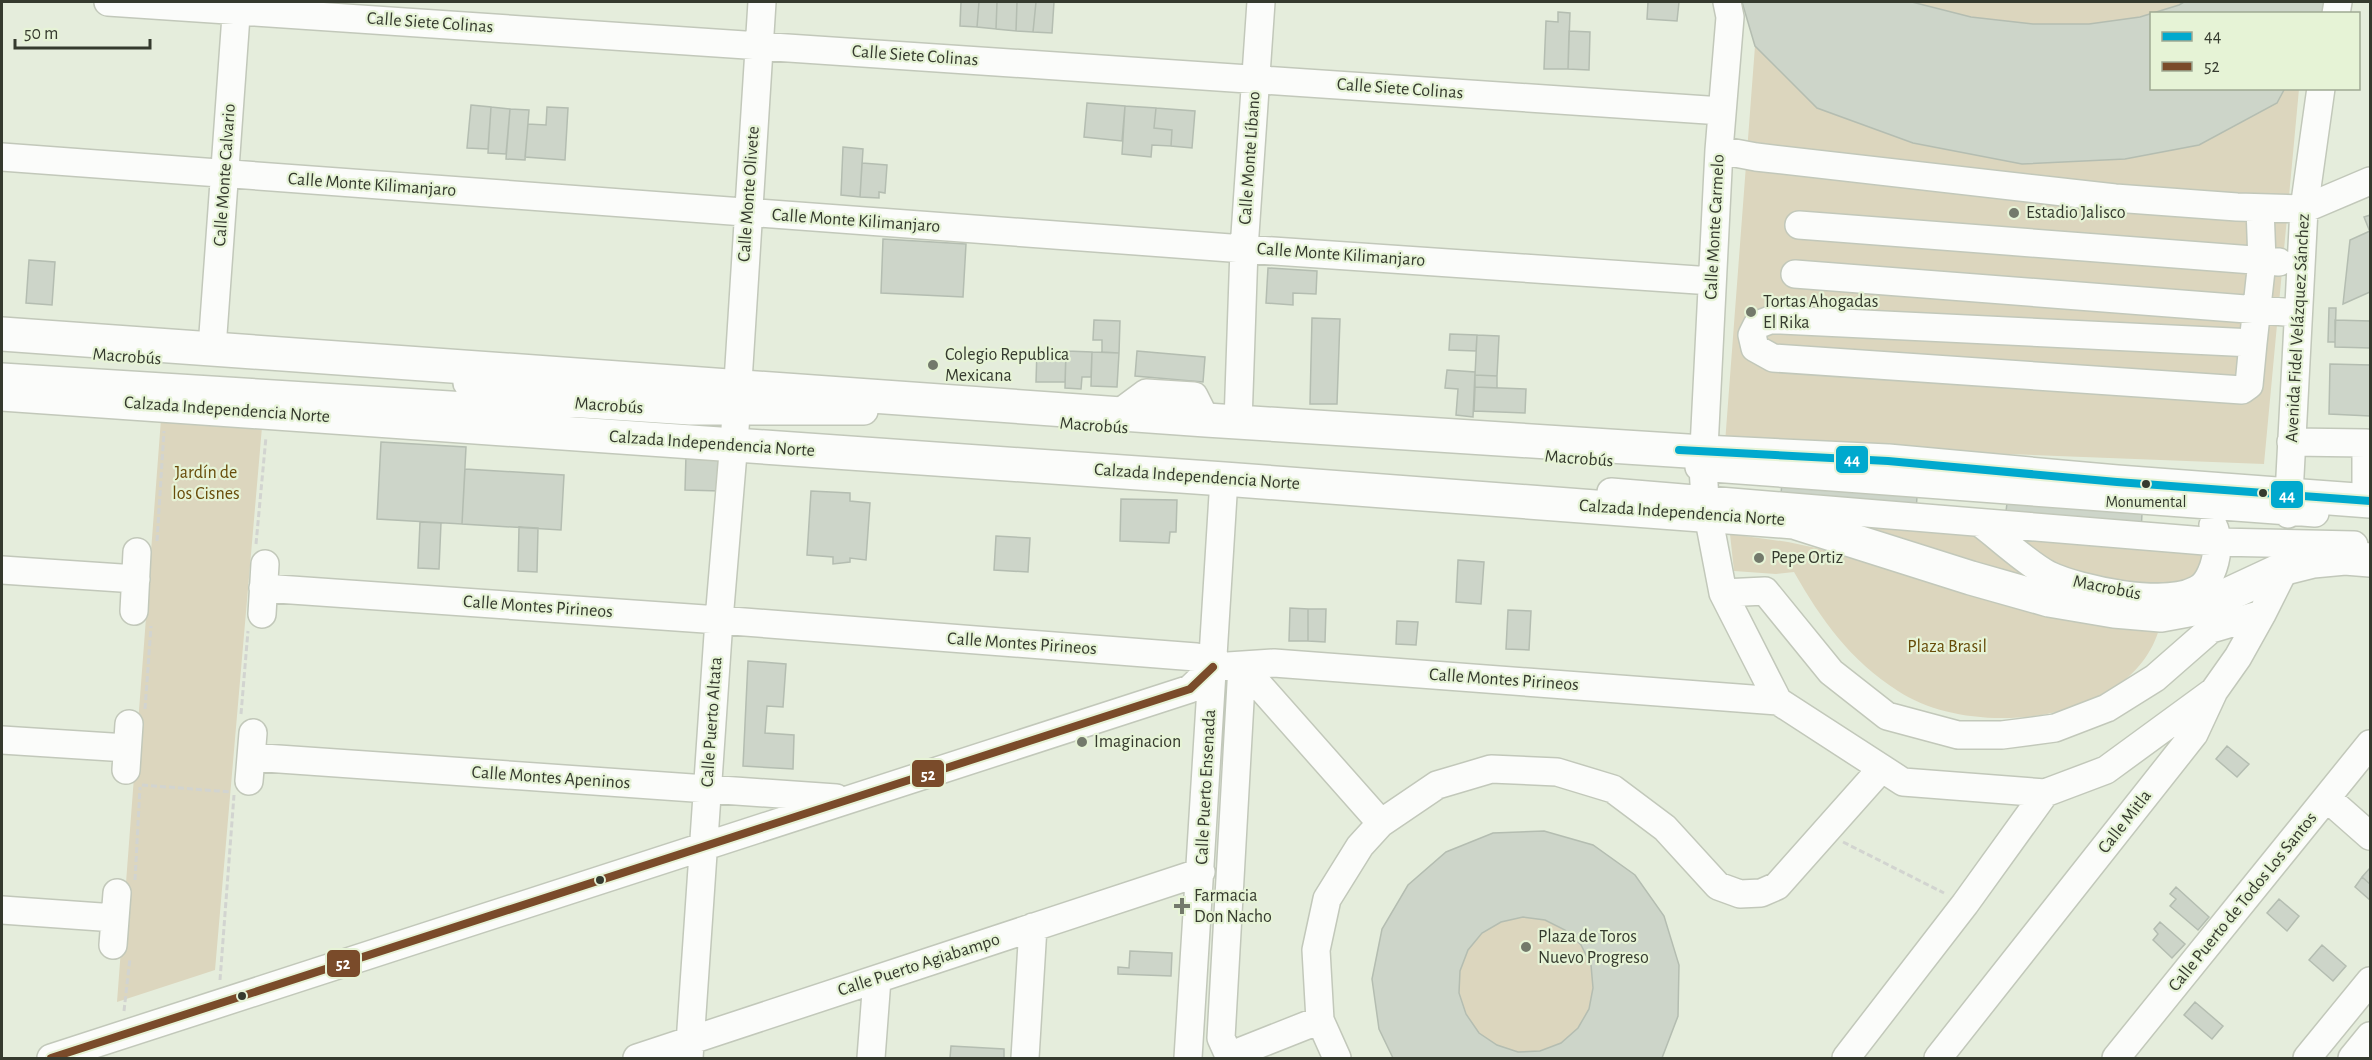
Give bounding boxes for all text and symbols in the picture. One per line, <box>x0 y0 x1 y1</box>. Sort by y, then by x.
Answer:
street label: Calle Siete Colinas <box>366 10 494 36</box>
scale bar <box>15 12 150 50</box>
legend <box>2150 12 2360 90</box>
text: 50 m <box>24 25 58 43</box>
text: 44 <box>2204 28 2222 46</box>
street label: Calle Siete Colinas <box>851 43 979 69</box>
text: 52 <box>2204 58 2220 76</box>
street label: Calle Siete Colinas <box>1336 76 1464 102</box>
street label: Calle Monte Líbano <box>1236 91 1264 225</box>
street label: Calle Monte Calvario <box>211 103 239 247</box>
street label: Calle Monte Olivete <box>735 126 763 262</box>
street label: Calle Monte Carmelo <box>1702 154 1728 300</box>
street label: Calle Monte Kilimanjaro <box>287 170 457 200</box>
place label: Estadio Jalisco <box>2026 204 2126 222</box>
street label: Calle Monte Kilimanjaro <box>771 206 941 236</box>
marker: Estadio Jalisco <box>2007 206 2021 220</box>
street label: Avenida Fidel Velázquez Sánchez <box>2283 213 2313 443</box>
street label: Calle Monte Kilimanjaro <box>1256 240 1426 270</box>
place label: Tortas Ahogadas El Rika <box>1763 293 1879 332</box>
marker: Tortas Ahogadas El Rika <box>1744 305 1758 319</box>
street label: Macrobús <box>92 346 162 368</box>
place label: Colegio Republica Mexicana <box>945 346 1069 385</box>
marker: Colegio Republica Mexicana <box>926 358 940 372</box>
street label: Calzada Independencia Norte <box>123 394 331 426</box>
street label: Macrobús <box>574 395 644 417</box>
street label: Macrobús <box>1059 415 1129 437</box>
street label: Calzada Independencia Norte <box>608 428 816 460</box>
line badge: 44 <box>1835 445 1869 474</box>
street label: Macrobús <box>1544 448 1614 470</box>
text: 44 <box>1844 452 1860 468</box>
street label: Calzada Independencia Norte <box>1093 461 1301 493</box>
park label: Jardín de los Cisnes <box>172 464 240 503</box>
marker: Monumental <box>2140 478 2152 490</box>
line badge: 44 <box>2270 480 2304 509</box>
unlabelled marker <box>2257 487 2269 499</box>
text: 44 <box>2279 488 2295 504</box>
place label: Monumental <box>2105 494 2187 510</box>
street label: Calzada Independencia Norte <box>1578 497 1786 529</box>
place label: Pepe Ortiz <box>1771 549 1843 567</box>
marker: Pepe Ortiz <box>1752 551 1766 565</box>
street label: Macrobús <box>2072 573 2142 603</box>
street label: Calle Montes Pirineos <box>463 593 613 621</box>
street label: Calle Montes Pirineos <box>947 630 1097 658</box>
park label: Plaza Brasil <box>1907 638 1987 656</box>
street label: Calle Puerto Altata <box>698 656 726 788</box>
street label: Calle Montes Pirineos <box>1429 666 1579 694</box>
street label: Calle Puerto Ensenada <box>1193 709 1219 865</box>
place label: Imaginacion <box>1094 733 1181 751</box>
marker: Imaginacion <box>1075 735 1089 749</box>
line badge: 52 <box>911 759 945 788</box>
street label: Calle Montes Apeninos <box>471 763 631 793</box>
text: 52 <box>921 767 936 783</box>
street label: Calle Mitla <box>2095 787 2155 857</box>
street label: Calle Puerto de Todos Los Santos <box>2165 809 2321 995</box>
unlabelled marker <box>594 874 606 886</box>
place label: Farmacia Don Nacho <box>1194 887 1272 926</box>
marker: Farmacia Don Nacho <box>1175 899 1189 913</box>
place label: Plaza de Toros Nuevo Progreso <box>1538 928 1649 967</box>
street label: Calle Puerto Agiabampo <box>836 930 1002 1000</box>
marker: Plaza de Toros Nuevo Progreso <box>1519 940 1533 954</box>
line badge: 52 <box>326 949 361 978</box>
text: 52 <box>336 956 351 972</box>
unlabelled marker <box>236 990 248 1002</box>

